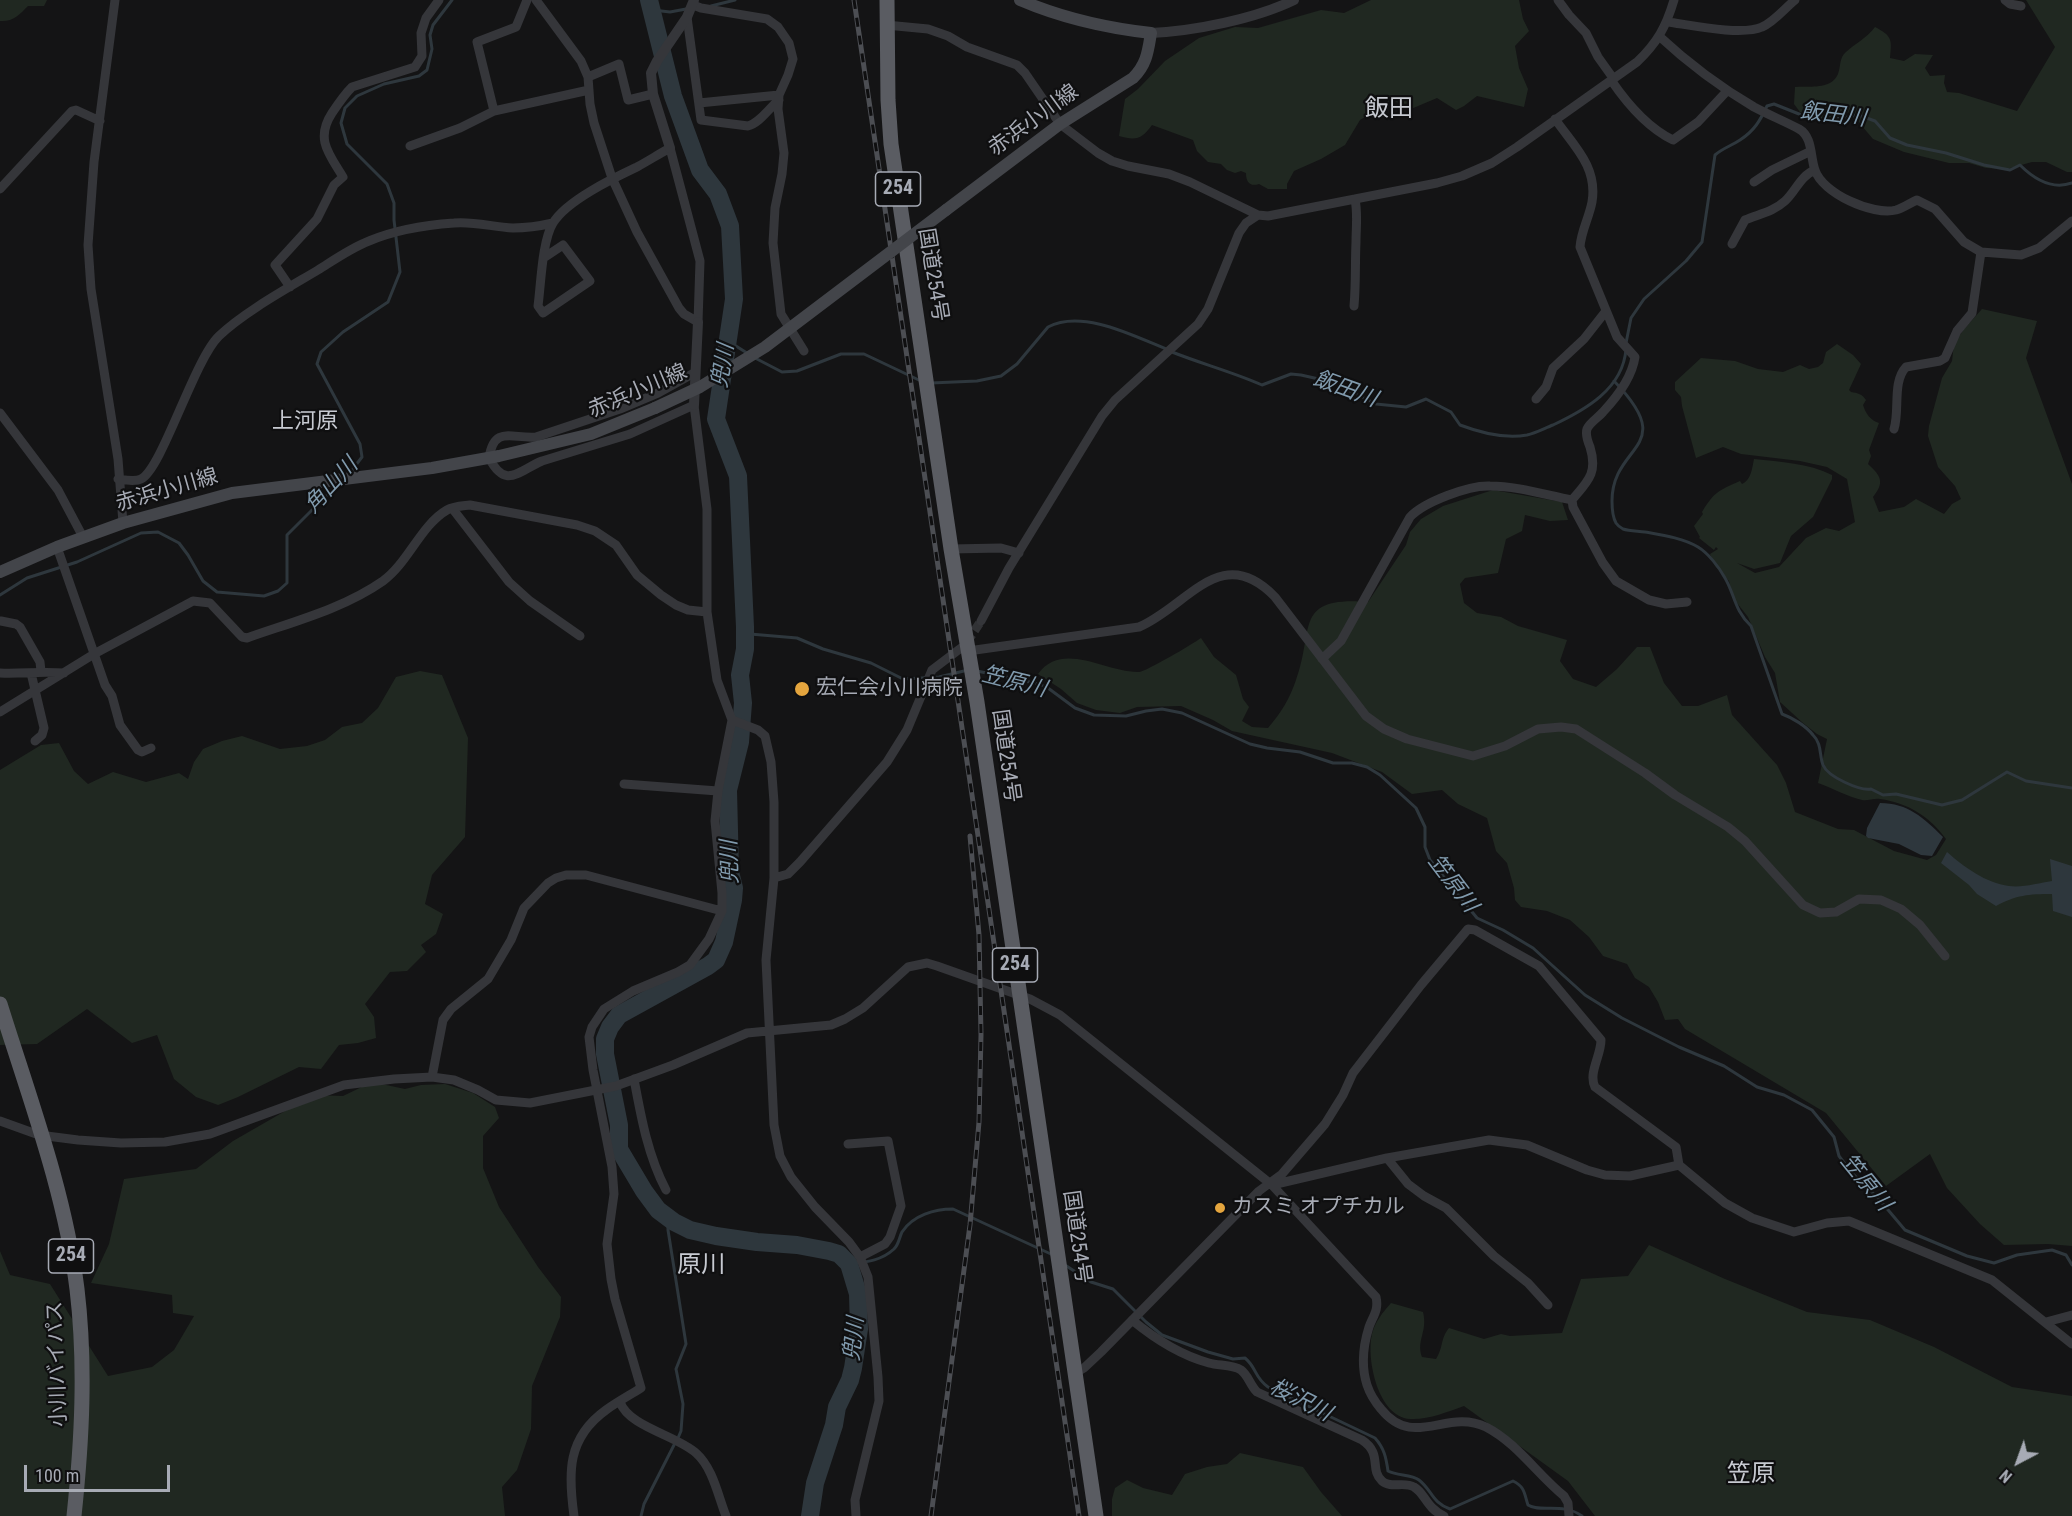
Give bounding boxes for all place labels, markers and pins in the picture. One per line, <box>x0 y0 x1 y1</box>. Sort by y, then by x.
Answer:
place label: 宏仁会小川病院 <box>816 676 963 702</box>
marker: 宏仁会小川病院 <box>793 680 811 698</box>
place label: カスミ オプチカル <box>1232 1195 1405 1221</box>
marker: カスミ オプチカル <box>1213 1201 1227 1215</box>

